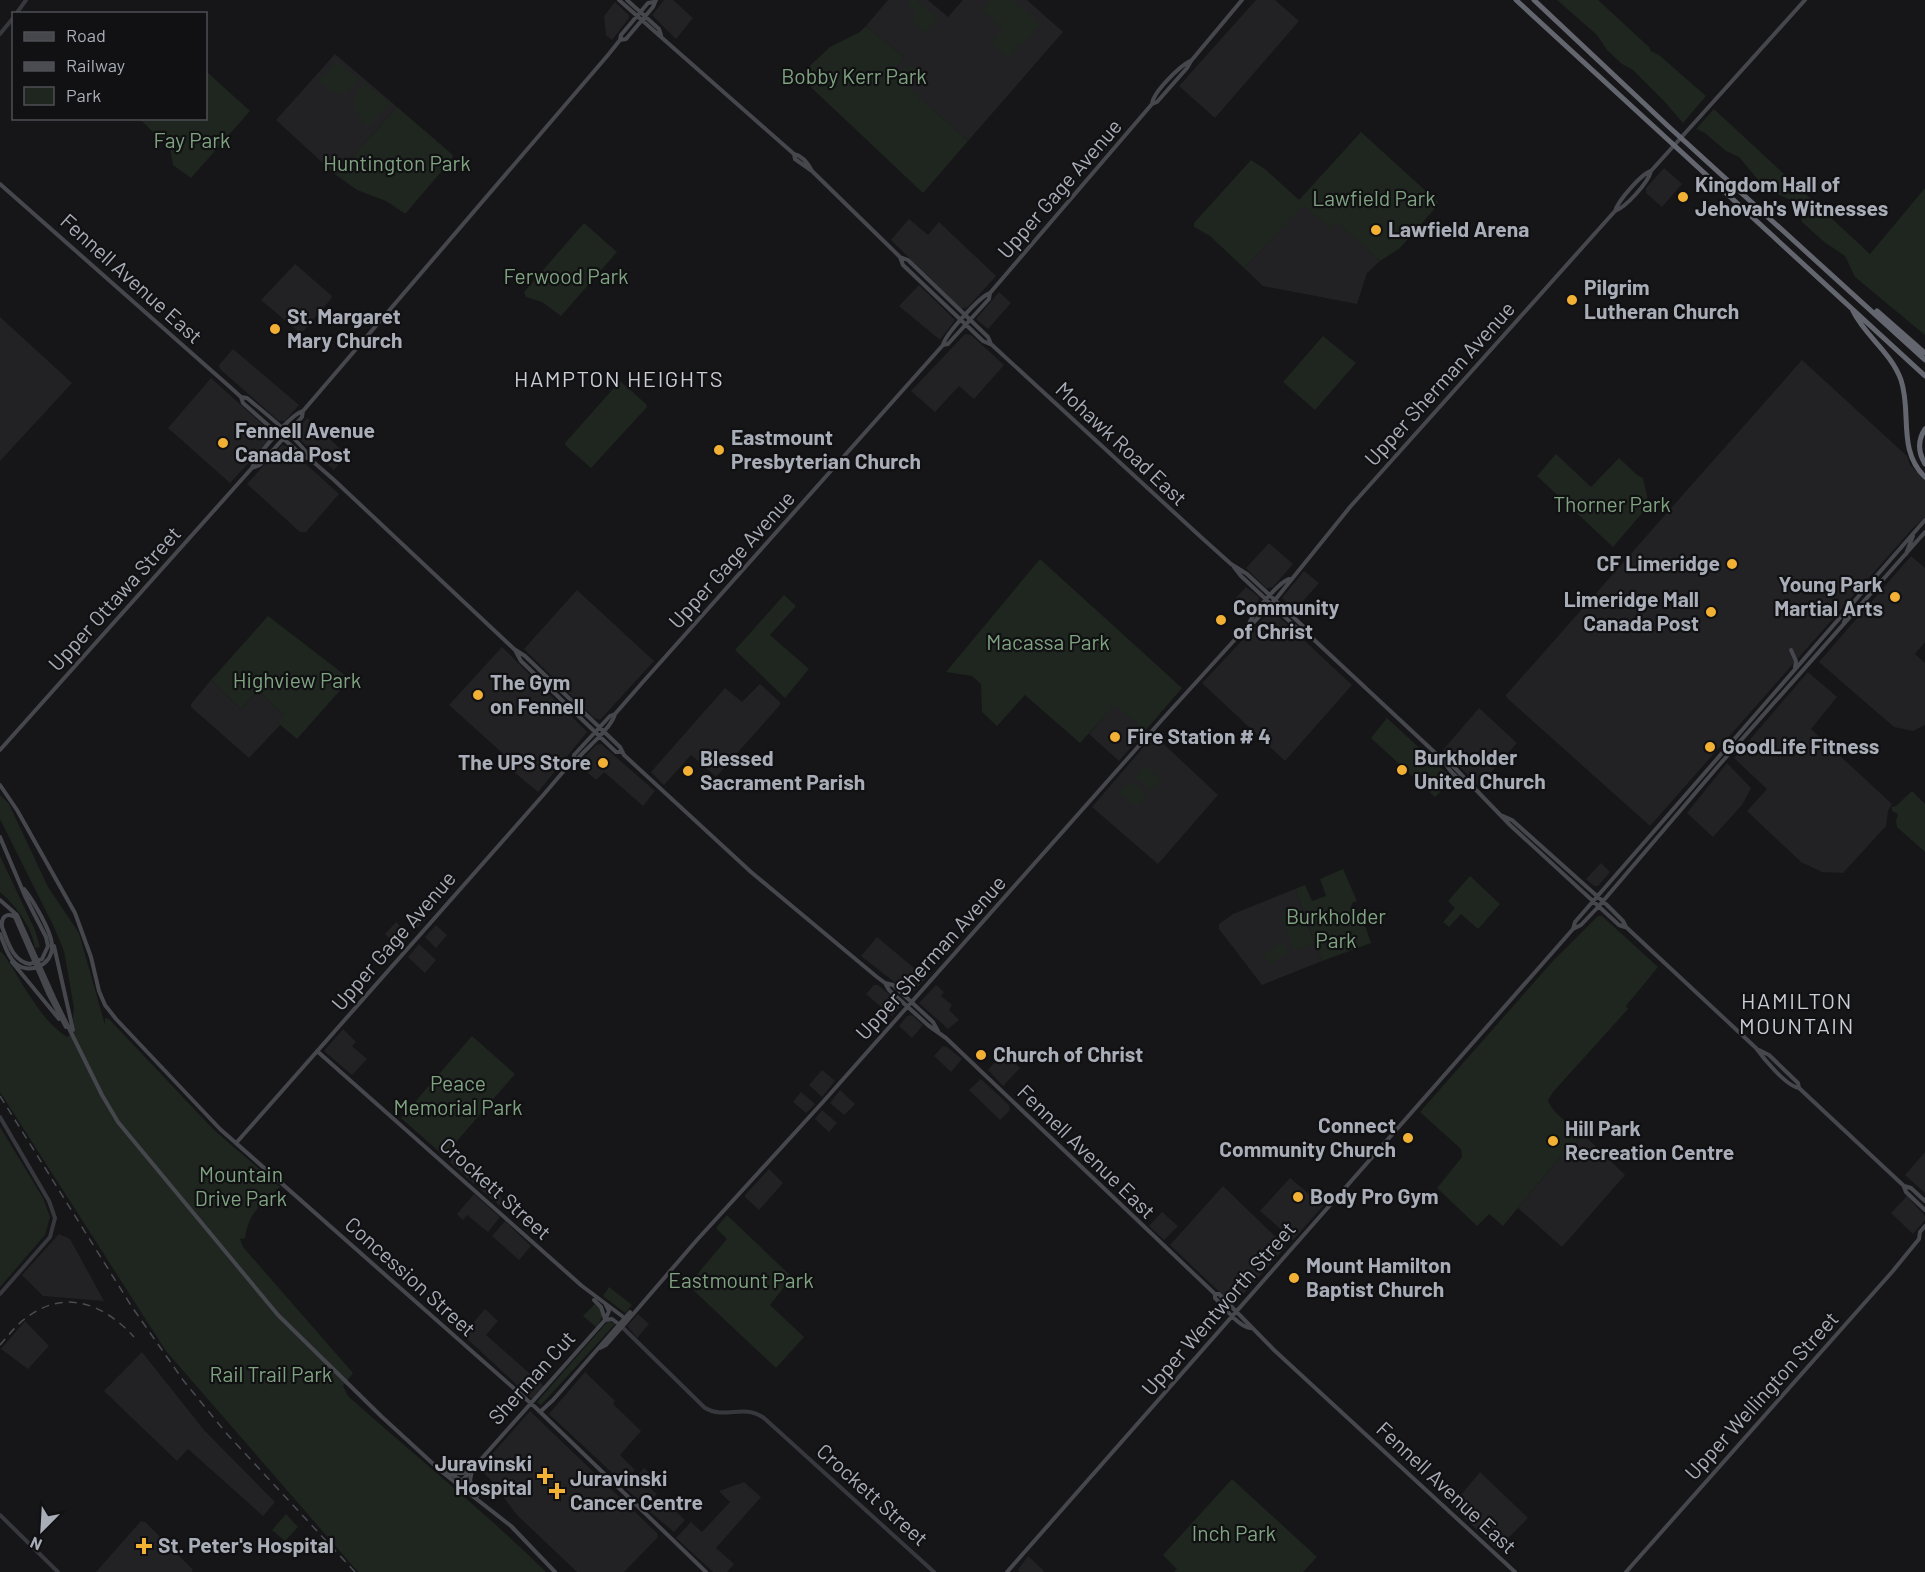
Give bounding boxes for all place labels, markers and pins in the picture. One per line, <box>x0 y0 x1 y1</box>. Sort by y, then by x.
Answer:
place label: Kingdom Hall of Jehovah's Witnesses <box>1695 171 1888 220</box>
marker: Kingdom Hall of Jehovah's Witnesses <box>1676 190 1690 204</box>
place label: Lawfield Arena <box>1388 216 1529 241</box>
marker: Lawfield Arena <box>1369 223 1383 237</box>
place label: Pilgrim Lutheran Church <box>1584 274 1739 323</box>
marker: Pilgrim Lutheran Church <box>1565 293 1579 307</box>
place label: St. Margaret Mary Church <box>287 303 402 352</box>
marker: St. Margaret Mary Church <box>268 322 282 336</box>
place label: Fennell Avenue Canada Post <box>235 417 375 466</box>
place label: Eastmount Presbyterian Church <box>731 424 921 473</box>
marker: Fennell Avenue Canada Post <box>216 436 230 450</box>
marker: Eastmount Presbyterian Church <box>712 443 726 457</box>
place label: CF Limeridge <box>1597 550 1720 575</box>
marker: CF Limeridge <box>1725 557 1739 571</box>
place label: Young Park Martial Arts <box>1774 571 1883 620</box>
place label: Limeridge Mall Canada Post <box>1564 586 1699 635</box>
marker: Young Park Martial Arts <box>1888 590 1902 604</box>
place label: Community of Christ <box>1233 594 1340 643</box>
marker: Limeridge Mall Canada Post <box>1704 605 1718 619</box>
marker: Community of Christ <box>1214 613 1228 627</box>
place label: The Gym on Fennell <box>490 669 584 718</box>
marker: The Gym on Fennell <box>471 688 485 702</box>
place label: Fire Station # 4 <box>1127 723 1271 748</box>
marker: Fire Station # 4 <box>1108 730 1122 744</box>
place label: GoodLife Fitness <box>1722 733 1879 758</box>
marker: GoodLife Fitness <box>1703 740 1717 754</box>
place label: Burkholder United Church <box>1414 744 1546 793</box>
place label: Blessed Sacrament Parish <box>700 745 865 794</box>
place label: The UPS Store <box>458 749 591 774</box>
marker: The UPS Store <box>596 756 610 770</box>
marker: Burkholder United Church <box>1395 763 1409 777</box>
marker: Blessed Sacrament Parish <box>681 764 695 778</box>
place label: Church of Christ <box>993 1041 1143 1066</box>
marker: Church of Christ <box>974 1048 988 1062</box>
place label: Connect Community Church <box>1219 1112 1396 1161</box>
place label: Hill Park Recreation Centre <box>1565 1115 1734 1164</box>
marker: Connect Community Church <box>1401 1131 1415 1145</box>
marker: Hill Park Recreation Centre <box>1546 1134 1560 1148</box>
place label: Body Pro Gym <box>1310 1183 1439 1208</box>
marker: Body Pro Gym <box>1291 1190 1305 1204</box>
place label: Mount Hamilton Baptist Church <box>1306 1252 1451 1301</box>
marker: Mount Hamilton Baptist Church <box>1287 1271 1301 1285</box>
place label: Juravinski Hospital <box>435 1450 532 1499</box>
place label: Juravinski Cancer Centre <box>570 1465 703 1514</box>
marker: Juravinski Hospital <box>536 1467 554 1485</box>
marker: Juravinski Cancer Centre <box>548 1482 566 1500</box>
place label: St. Peter's Hospital <box>158 1532 334 1557</box>
marker: St. Peter's Hospital <box>135 1537 153 1555</box>

